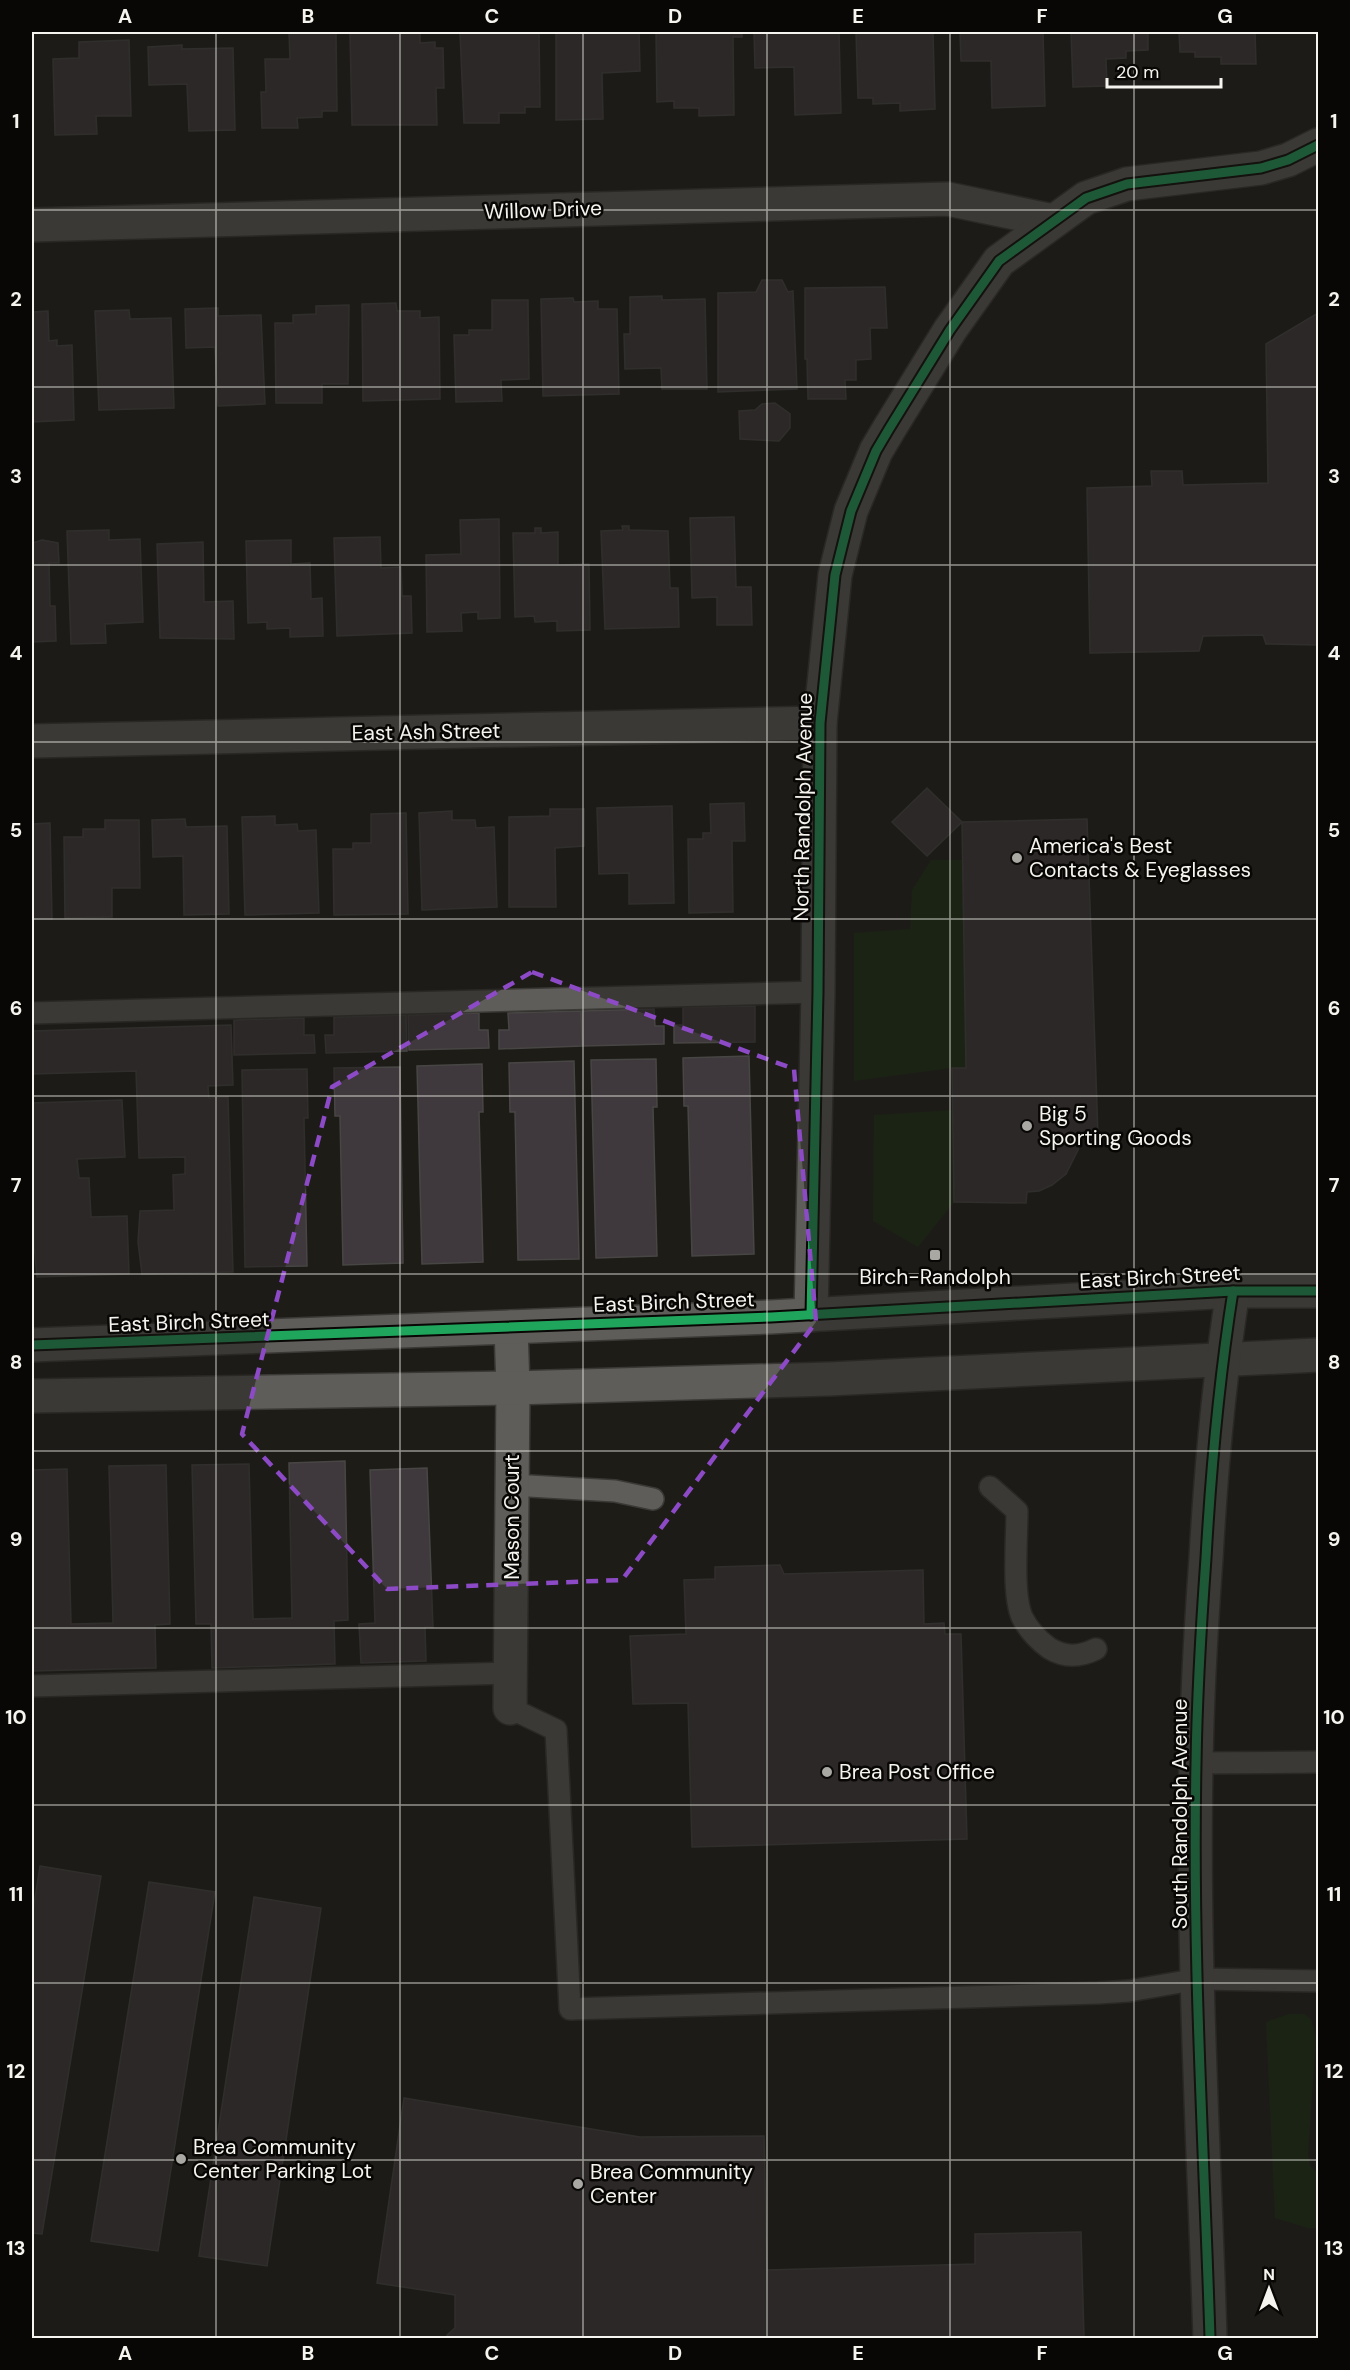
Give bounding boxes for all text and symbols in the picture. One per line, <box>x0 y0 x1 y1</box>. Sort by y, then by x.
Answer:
text: A <box>118 3 132 29</box>
text: B <box>302 3 314 29</box>
text: C <box>485 3 499 29</box>
text: D <box>668 3 682 29</box>
text: E <box>852 3 864 29</box>
text: F <box>1036 3 1048 29</box>
text: G <box>1217 3 1233 29</box>
scale bar <box>1107 51 1221 89</box>
text: 20 m <box>1116 60 1159 84</box>
text: 1 <box>12 108 20 134</box>
text: 1 <box>1330 108 1338 134</box>
street label: Willow Drive <box>483 194 603 226</box>
text: 2 <box>10 286 22 312</box>
text: 2 <box>1328 286 1340 312</box>
text: 3 <box>10 463 22 489</box>
text: 3 <box>1328 463 1340 489</box>
text: 4 <box>10 640 23 666</box>
text: 4 <box>1328 640 1341 666</box>
street label: North Randolph Avenue <box>787 692 819 922</box>
street label: East Ash Street <box>351 717 501 747</box>
text: 5 <box>10 817 22 843</box>
text: 5 <box>1328 817 1340 843</box>
place label: America's Best Contacts & Eyeglasses <box>1029 832 1251 884</box>
marker: America's Best Contacts & Eyeglasses <box>1010 851 1024 865</box>
text: 6 <box>10 995 22 1021</box>
text: 6 <box>1328 995 1340 1021</box>
place label: Big 5 Sporting Goods <box>1039 1100 1192 1152</box>
marker: Big 5 Sporting Goods <box>1020 1119 1034 1133</box>
text: 7 <box>11 1172 22 1198</box>
text: 7 <box>1329 1172 1340 1198</box>
marker: Birch-Randolph <box>928 1248 942 1262</box>
street label: East Birch Street <box>1079 1259 1241 1295</box>
place label: Birch-Randolph <box>859 1263 1011 1291</box>
street label: East Birch Street <box>593 1285 755 1319</box>
street label: East Birch Street <box>108 1305 270 1339</box>
text: 8 <box>10 1349 22 1375</box>
text: 8 <box>1328 1349 1340 1375</box>
street label: Mason Court <box>498 1454 526 1580</box>
text: 9 <box>10 1526 22 1552</box>
text: 9 <box>1328 1526 1340 1552</box>
street label: South Randolph Avenue <box>1166 1699 1194 1929</box>
text: 10 <box>5 1704 27 1730</box>
text: 10 <box>1323 1704 1345 1730</box>
place label: Brea Post Office <box>839 1758 995 1786</box>
marker: Brea Post Office <box>820 1765 834 1779</box>
text: 11 <box>9 1881 23 1907</box>
text: 11 <box>1327 1881 1341 1907</box>
text: 12 <box>7 2058 25 2084</box>
text: 12 <box>1325 2058 1343 2084</box>
place label: Brea Community Center Parking Lot <box>193 2133 372 2185</box>
marker: Brea Community Center Parking Lot <box>174 2152 188 2166</box>
place label: Brea Community Center <box>590 2158 753 2210</box>
marker: Brea Community Center <box>571 2177 585 2191</box>
text: 13 <box>6 2235 26 2261</box>
text: 13 <box>1324 2235 1344 2261</box>
north arrow <box>1239 2259 1299 2319</box>
text: N <box>1263 2264 1275 2285</box>
text: A <box>118 2340 132 2366</box>
text: B <box>302 2340 314 2366</box>
text: C <box>485 2340 499 2366</box>
text: D <box>668 2340 682 2366</box>
text: E <box>852 2340 864 2366</box>
text: F <box>1036 2340 1048 2366</box>
text: G <box>1217 2340 1233 2366</box>

